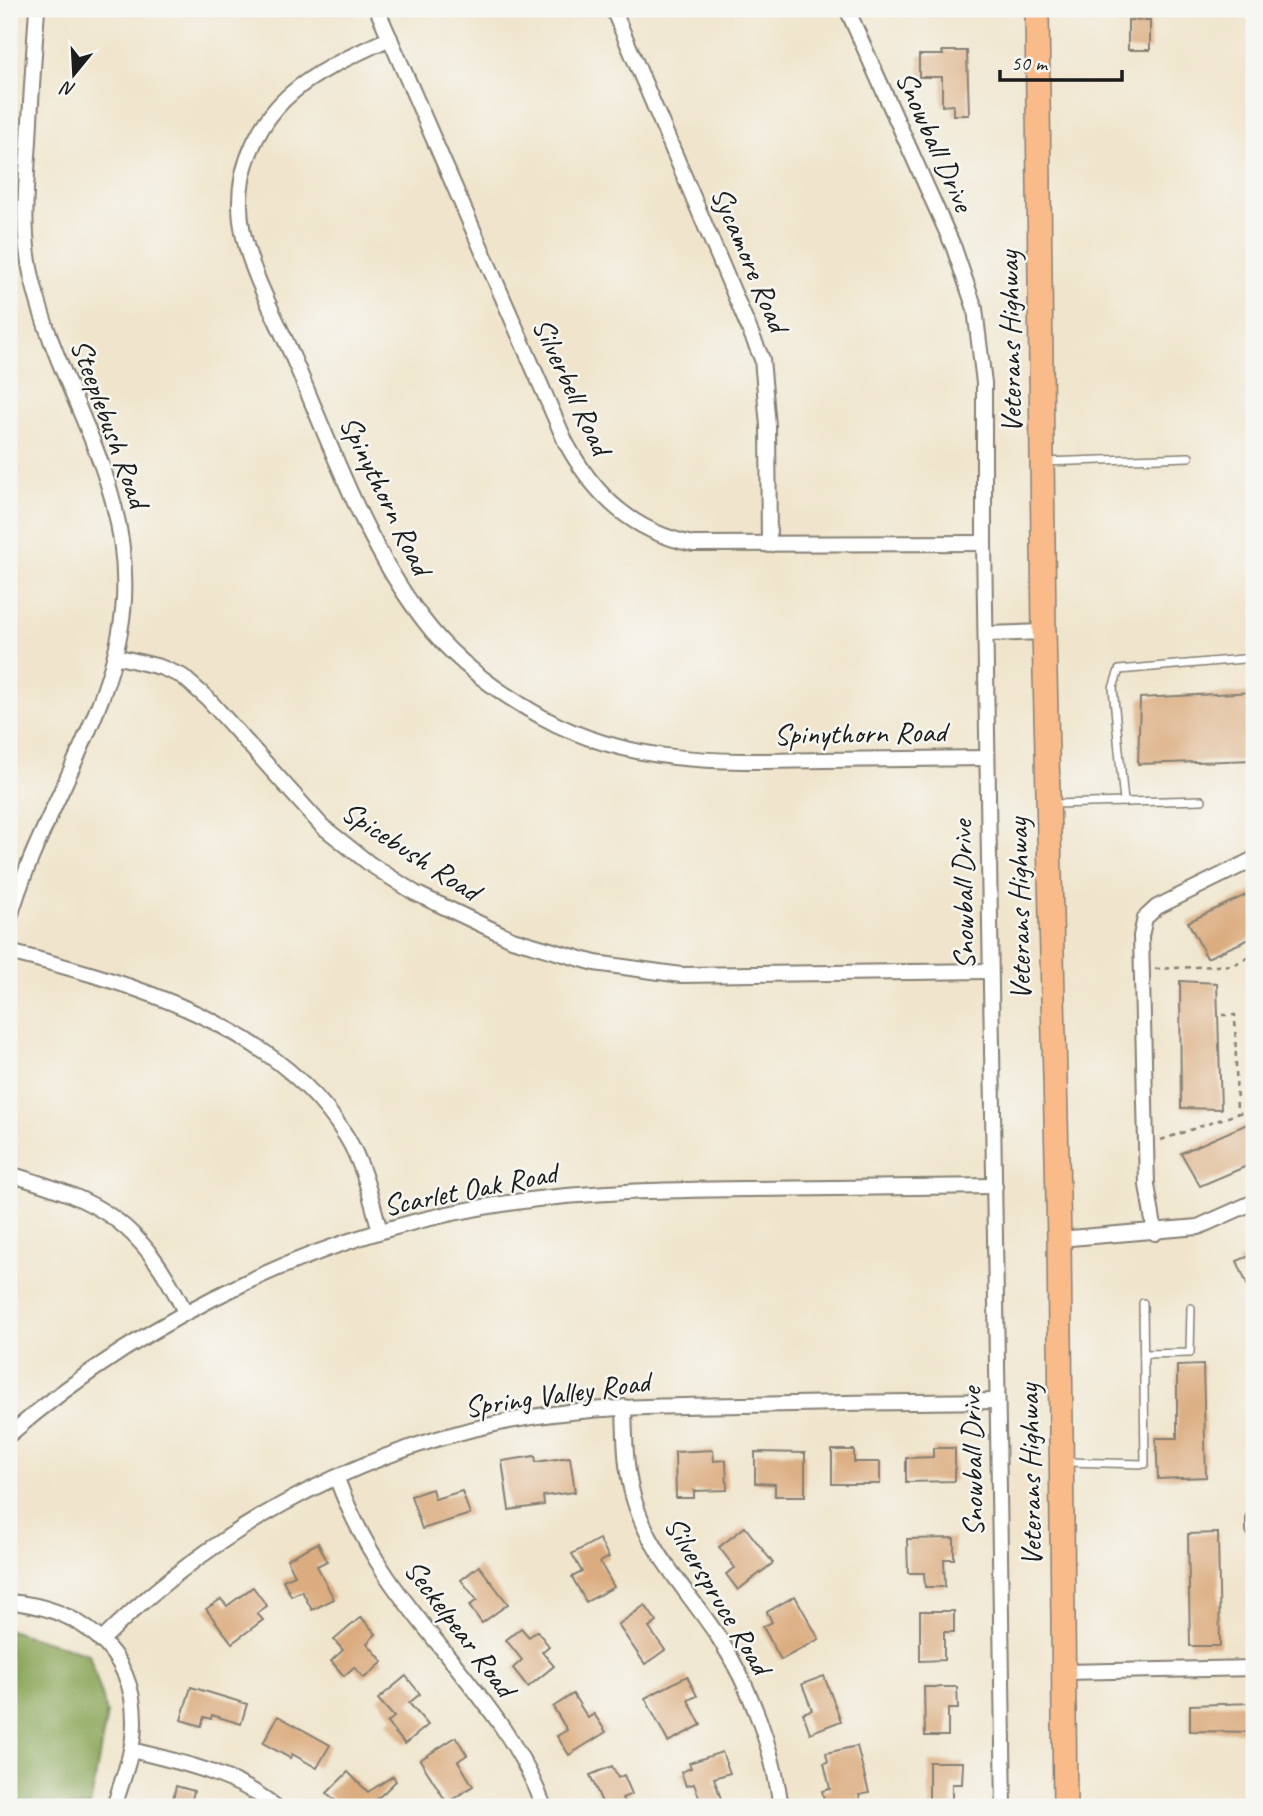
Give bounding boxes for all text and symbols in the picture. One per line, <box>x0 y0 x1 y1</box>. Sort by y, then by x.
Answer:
north arrow <box>38 38 108 108</box>
scale bar <box>1000 38 1123 82</box>
text: 50 m <box>1011 50 1049 76</box>
street label: Snowball Drive <box>887 65 984 219</box>
text: N <box>57 75 78 102</box>
street label: Sycamore Road <box>703 181 799 341</box>
street label: Veterans Highway <box>989 249 1031 433</box>
street label: Silverbell Road <box>524 311 622 464</box>
street label: Steeplebush Road <box>62 334 159 516</box>
street label: Spinythorn Road <box>331 409 443 585</box>
street label: Spinythorn Road <box>774 712 951 754</box>
street label: Spicebush Road <box>335 792 491 912</box>
street label: Veterans Highway <box>998 816 1040 1000</box>
street label: Snowball Drive <box>943 818 983 970</box>
street label: Scarlet Oak Road <box>380 1153 564 1224</box>
street label: Spring Valley Road <box>462 1362 656 1426</box>
street label: Veterans Highway <box>1009 1382 1051 1566</box>
street label: Snowball Drive <box>952 1385 992 1537</box>
street label: Silverspruce Road <box>656 1509 782 1685</box>
street label: Seckelpear Road <box>396 1552 527 1708</box>

